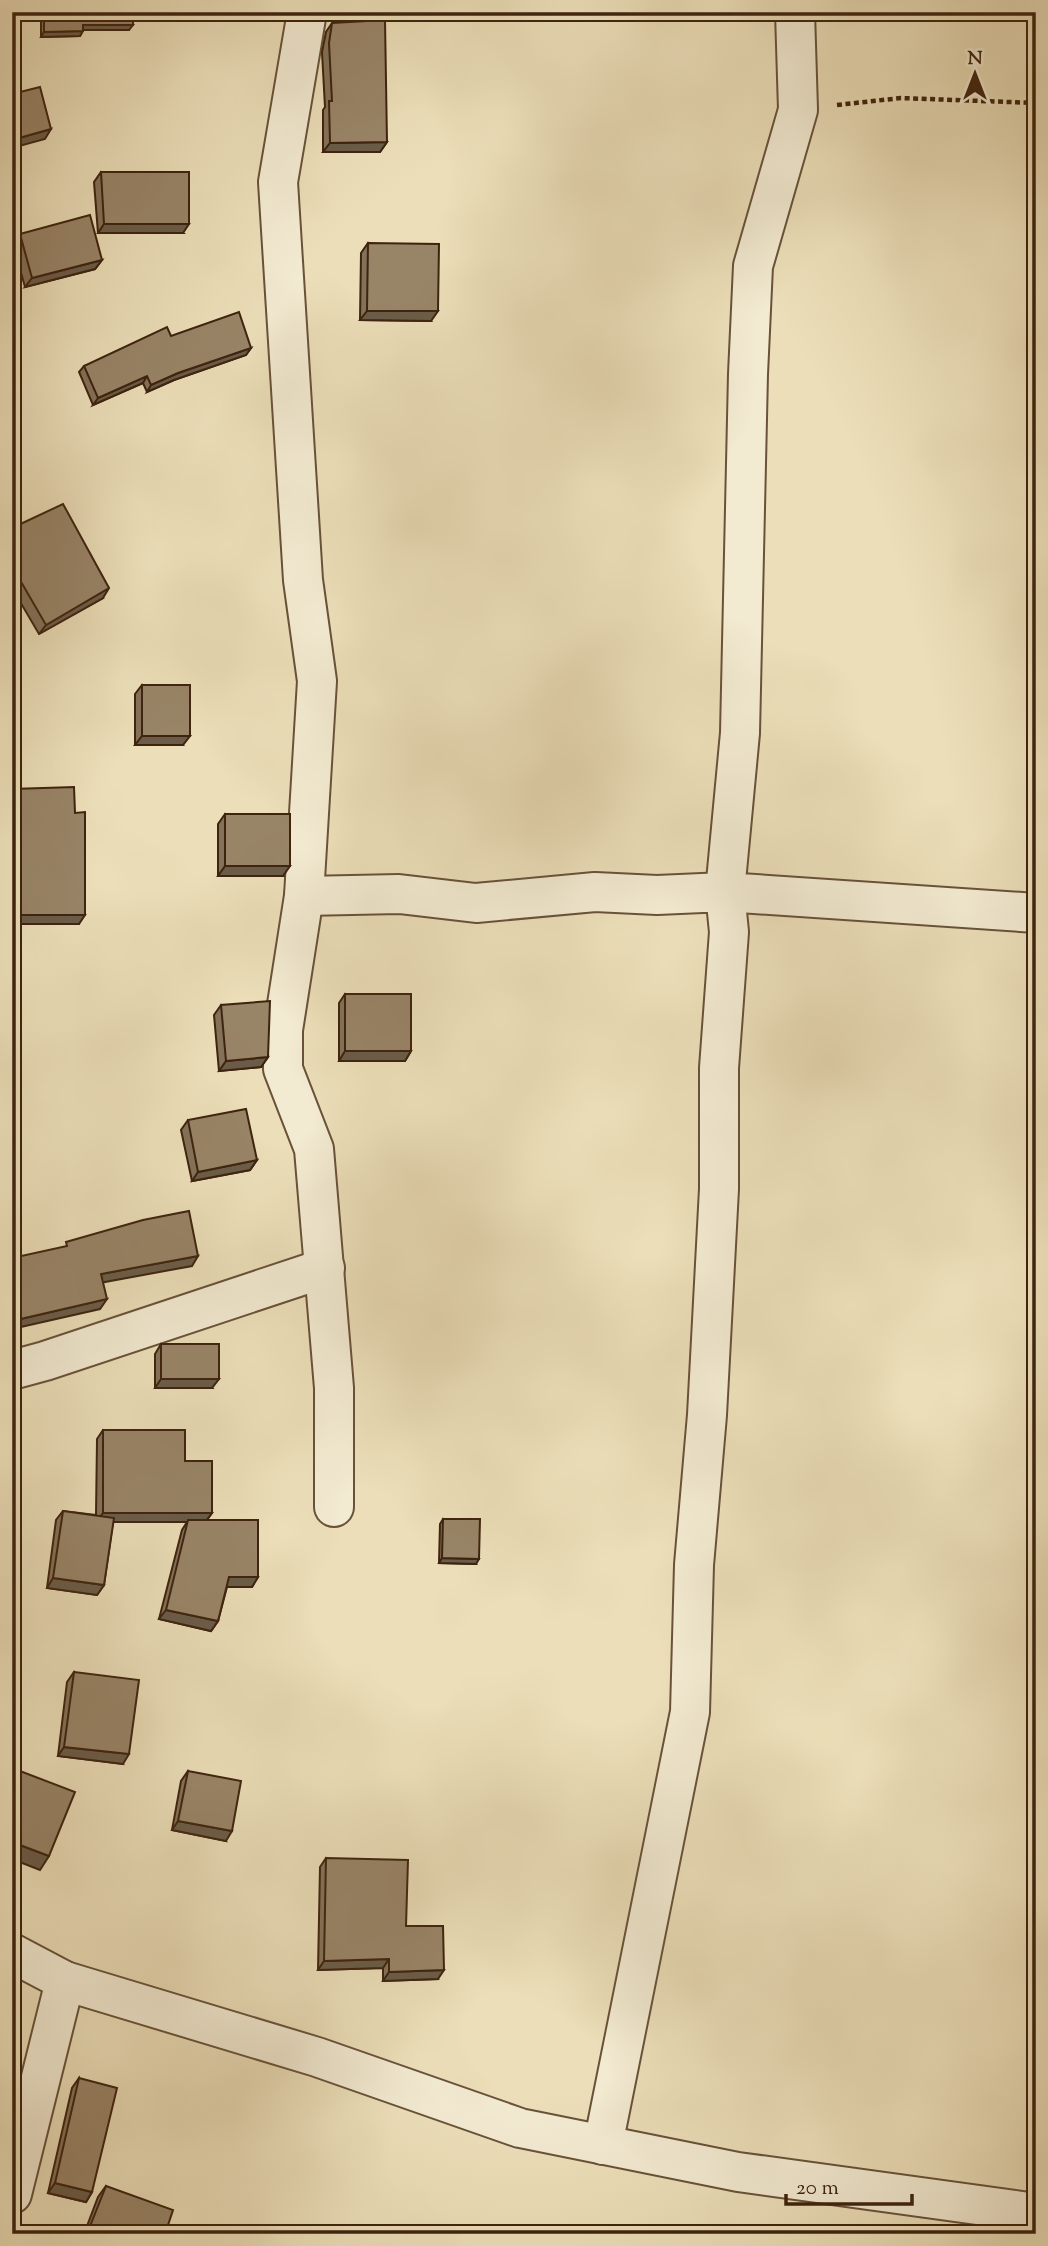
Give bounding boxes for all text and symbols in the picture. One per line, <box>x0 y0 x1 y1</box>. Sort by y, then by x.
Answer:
north arrow <box>940 38 1010 108</box>
text: N <box>967 46 983 73</box>
scale bar <box>786 2162 912 2206</box>
text: 20 m <box>796 2174 839 2204</box>

